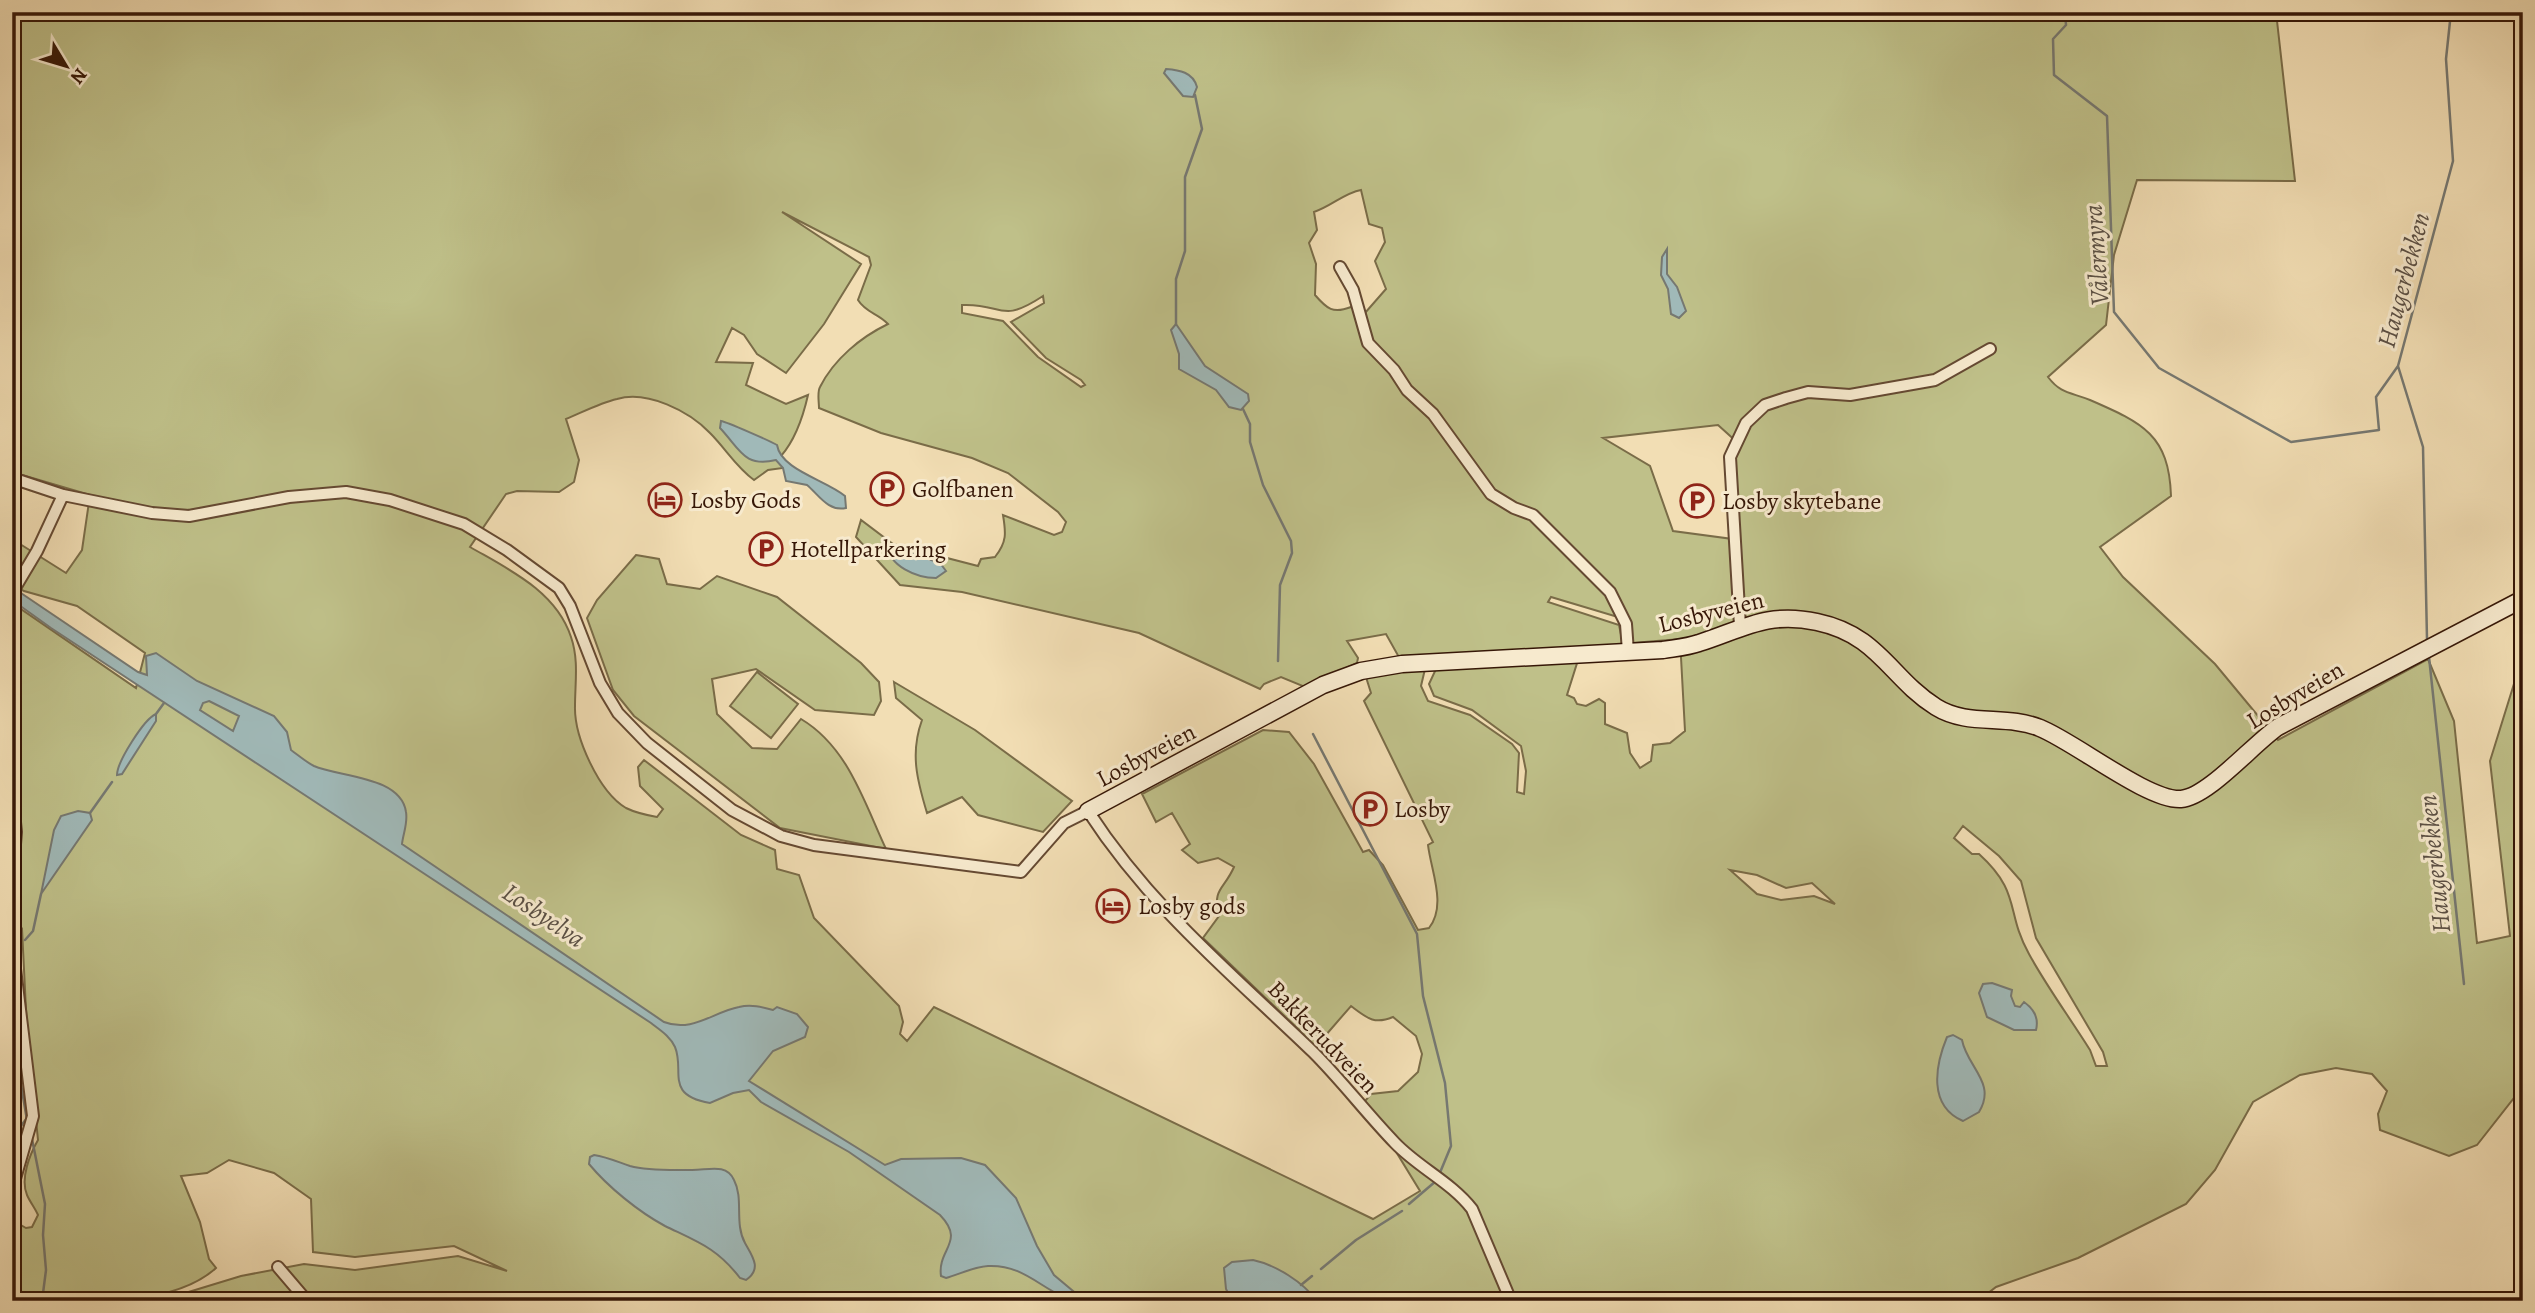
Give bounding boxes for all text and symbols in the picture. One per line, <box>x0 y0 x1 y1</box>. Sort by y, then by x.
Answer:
north arrow <box>32 32 102 102</box>
text: N <box>64 62 93 89</box>
water label: Vålermyra <box>2076 203 2117 306</box>
water label: Haugerbekken <box>2369 209 2438 352</box>
parking icon: Golfbanen <box>868 470 906 508</box>
place label: Golfbanen <box>912 473 1014 505</box>
hotel icon: Losby Gods <box>646 481 684 519</box>
parking icon: Losby skytebane <box>1678 482 1716 520</box>
place label: Losby Gods <box>690 484 801 516</box>
place label: Losby skytebane <box>1722 485 1881 517</box>
parking icon: Hotellparkering <box>747 530 785 568</box>
place label: Hotellparkering <box>790 533 946 565</box>
street label: Losbyveien <box>1655 583 1767 641</box>
street label: Losbyveien <box>2240 653 2350 737</box>
street label: Losbyveien <box>1091 716 1201 794</box>
parking icon: Losby <box>1351 790 1389 828</box>
place label: Losby <box>1394 793 1451 825</box>
water label: Haugerbekken <box>2410 793 2459 935</box>
water label: Losbyelva <box>496 875 592 956</box>
hotel icon: Losby gods <box>1094 887 1132 925</box>
place label: Losby gods <box>1138 890 1246 922</box>
street label: Bakkerudveien <box>1261 973 1385 1101</box>

